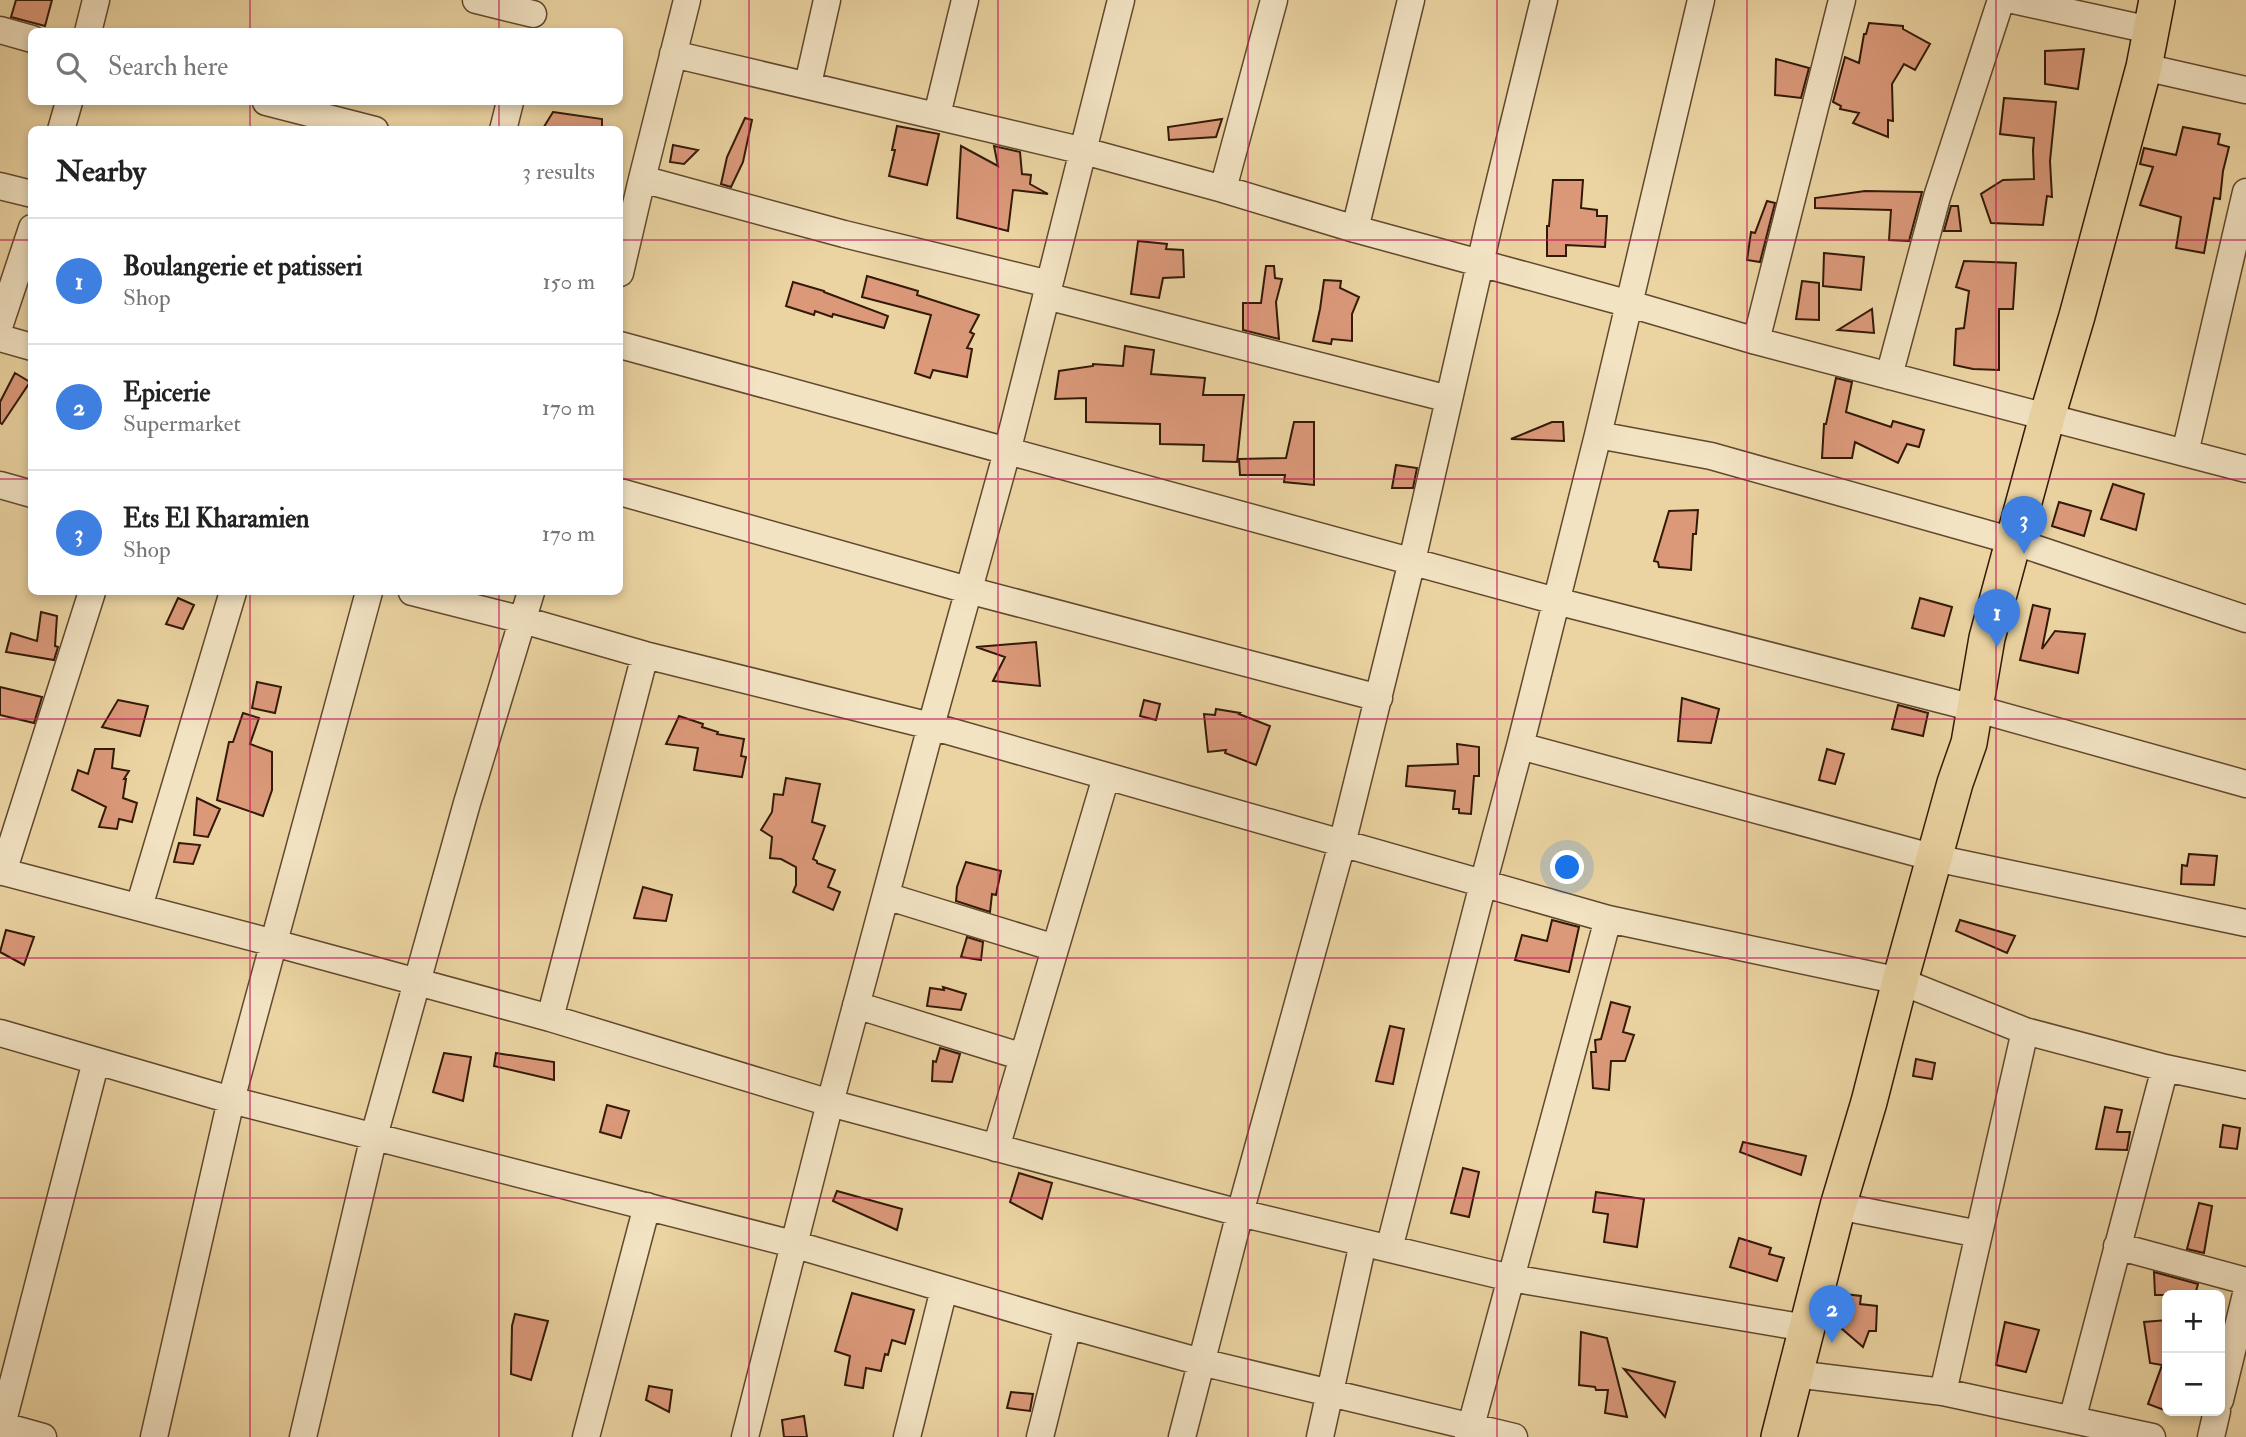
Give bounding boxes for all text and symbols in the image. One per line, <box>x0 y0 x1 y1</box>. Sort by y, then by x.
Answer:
search box <box>28 28 623 105</box>
icon: search <box>52 48 90 86</box>
text: Search here <box>108 51 228 83</box>
text: Nearby <box>56 153 146 190</box>
text: 3 results <box>522 157 595 186</box>
text: Boulangerie et patisseri <box>123 251 363 283</box>
text: 1 <box>75 267 83 296</box>
text: 150 m <box>542 267 595 296</box>
text: Shop <box>123 283 171 312</box>
text: Epicerie <box>123 377 210 409</box>
text: 2 <box>73 393 85 422</box>
text: 170 m <box>542 393 595 422</box>
text: Supermarket <box>123 409 241 438</box>
pin: 3 <box>2001 496 2047 554</box>
text: Ets El Kharamien <box>123 503 310 535</box>
text: 3 <box>75 519 83 548</box>
text: 170 m <box>542 519 595 548</box>
text: Shop <box>123 535 171 564</box>
pin: 1 <box>1974 589 2020 647</box>
your location <box>1550 850 1584 884</box>
pin: 2 <box>1809 1285 1855 1343</box>
map controls <box>2162 1290 2225 1416</box>
button: + <box>2162 1290 2225 1353</box>
button: − <box>2162 1353 2225 1416</box>

